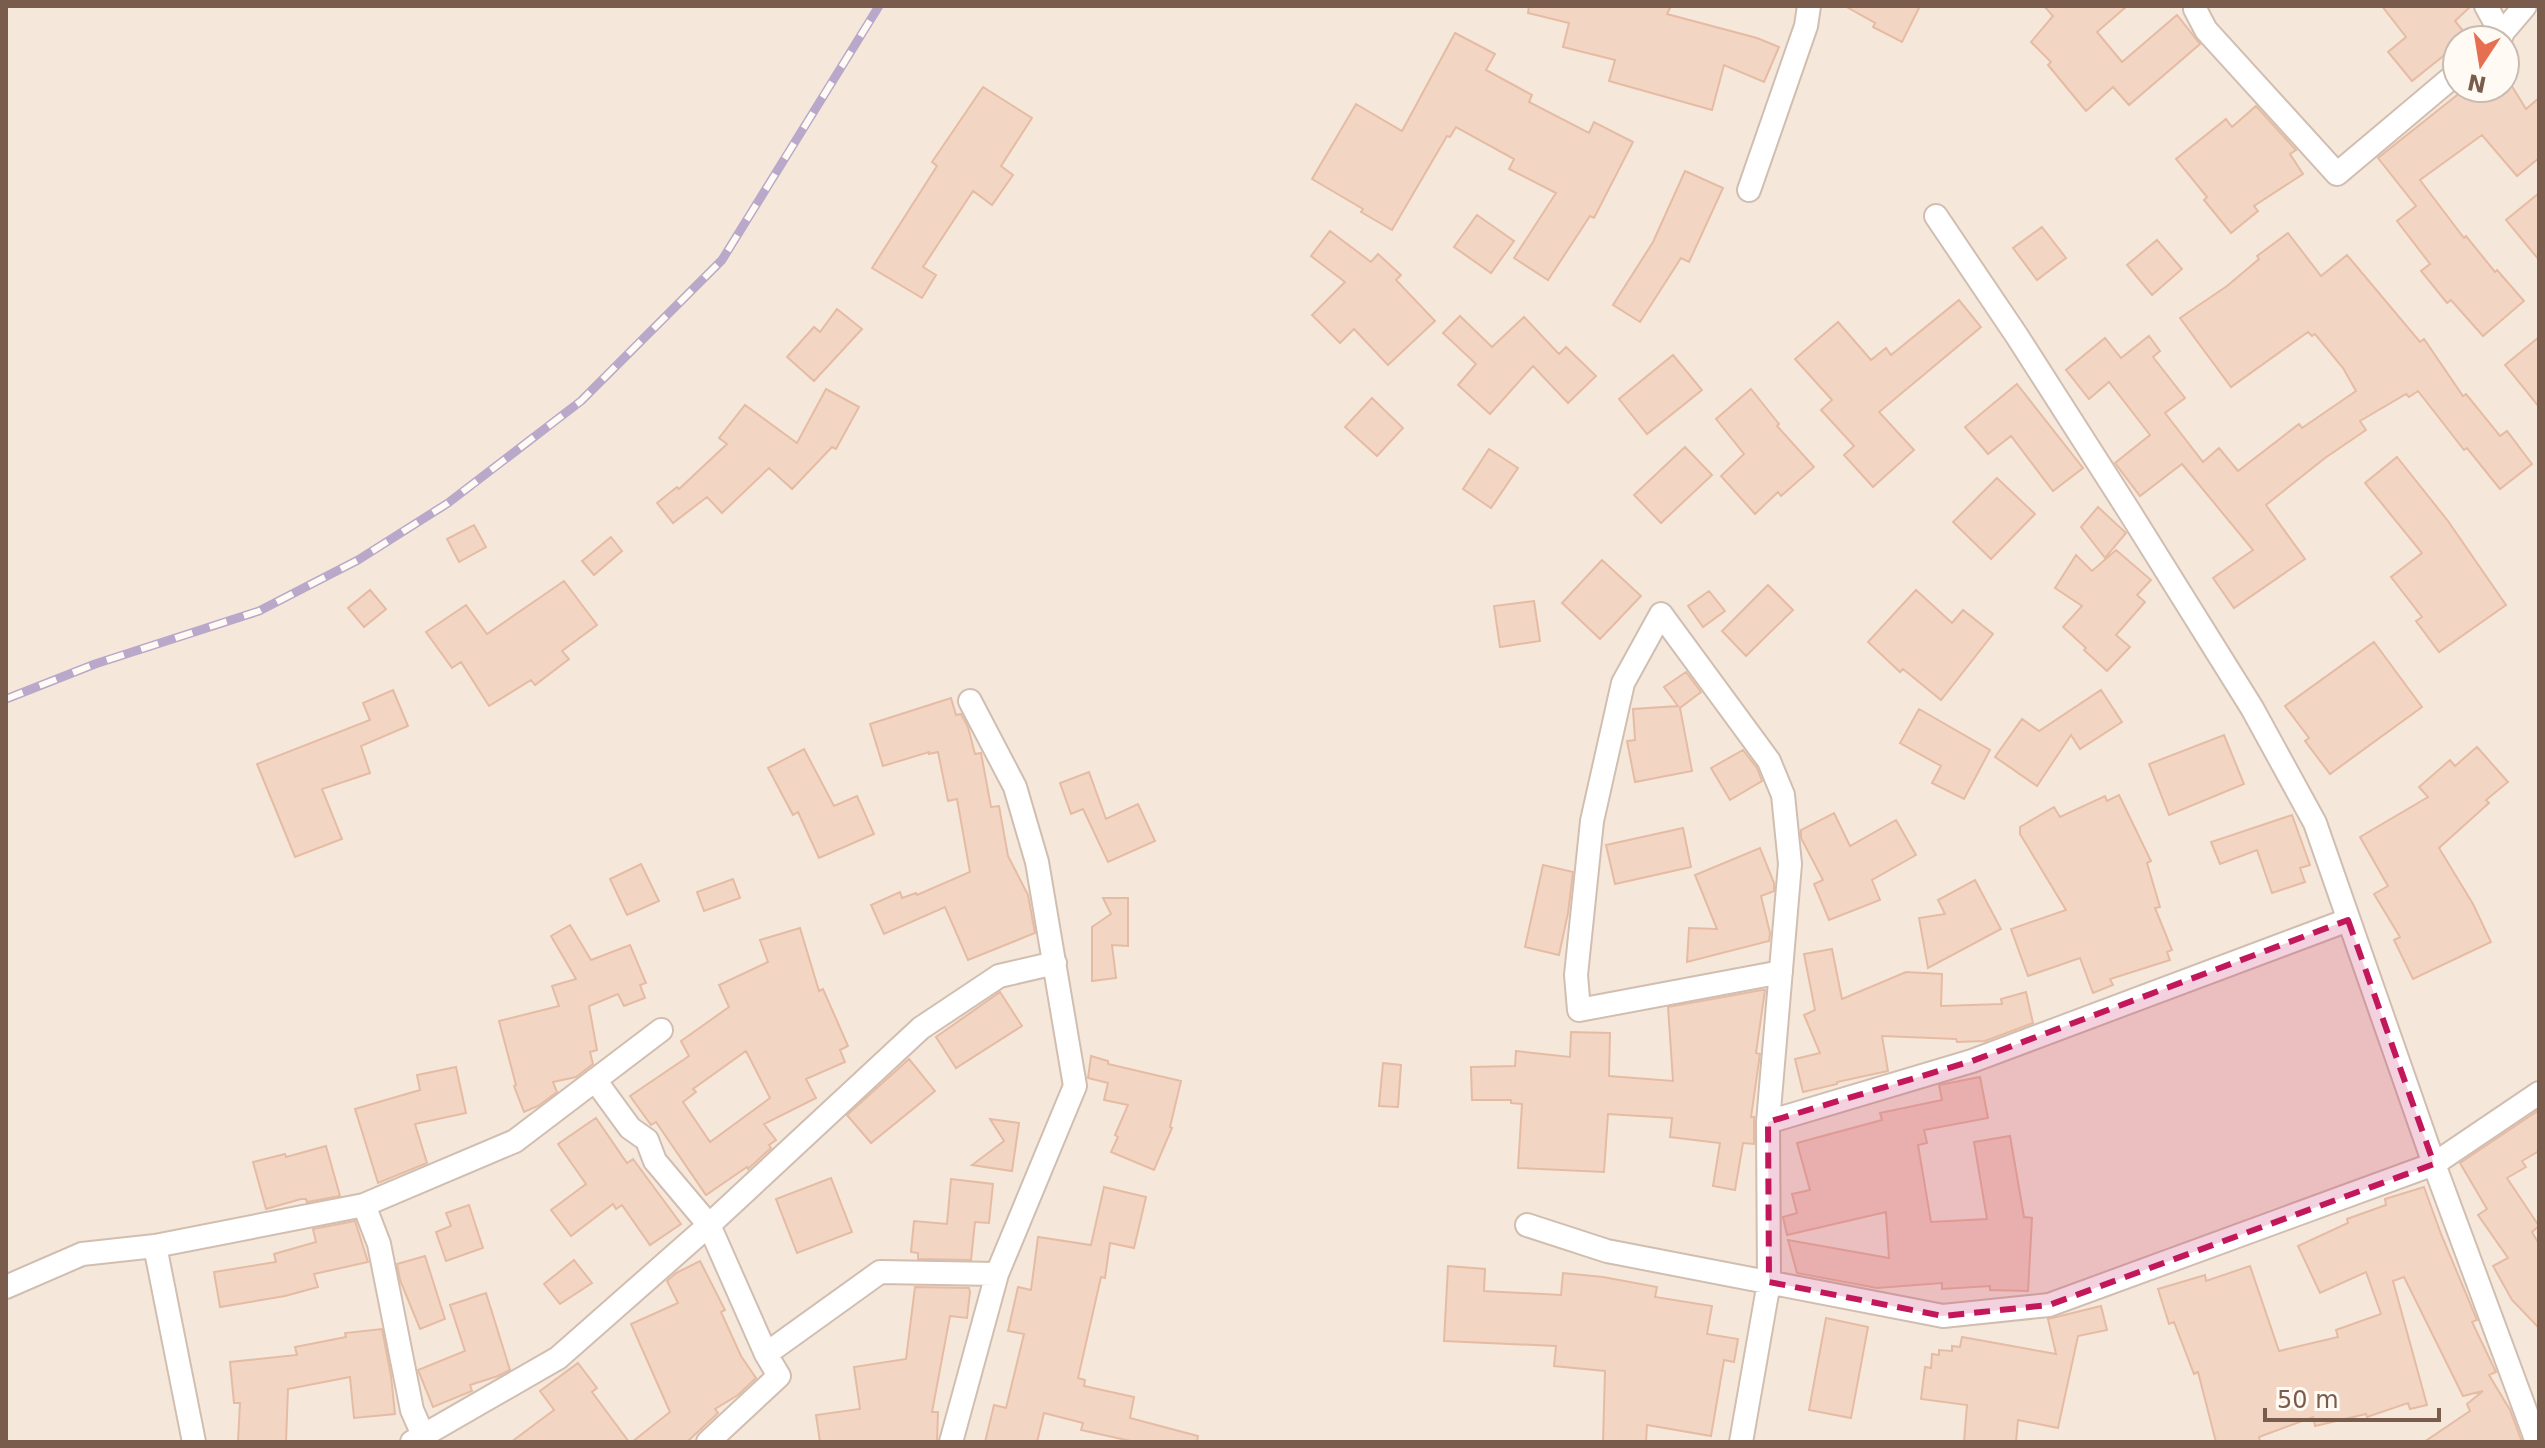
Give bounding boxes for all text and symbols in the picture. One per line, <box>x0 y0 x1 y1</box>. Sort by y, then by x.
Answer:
north arrow <box>2441 24 2521 104</box>
text: N <box>2465 69 2489 97</box>
scale bar <box>2265 1372 2439 1422</box>
text: 50 m <box>2277 1386 2339 1414</box>

